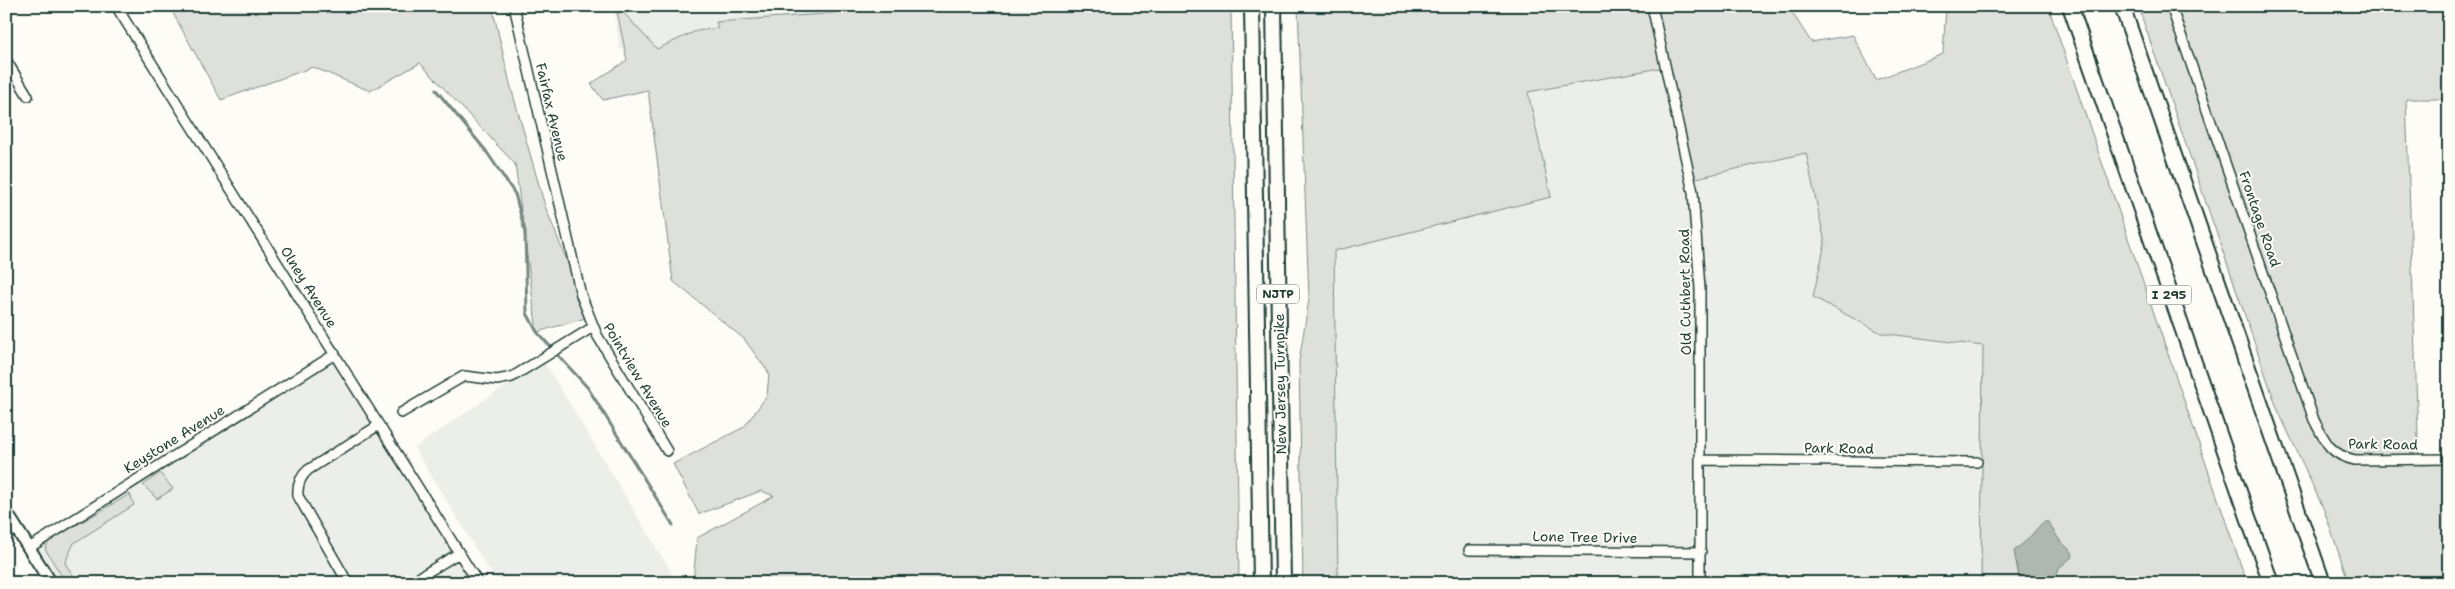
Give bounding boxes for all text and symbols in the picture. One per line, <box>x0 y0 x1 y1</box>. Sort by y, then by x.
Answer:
street label: Fairfax Avenue <box>532 61 572 163</box>
street label: Frontage Road <box>2235 168 2285 270</box>
street label: Old Cuthbert Road <box>1675 228 1695 356</box>
street label: Olney Avenue <box>277 243 341 331</box>
road number: NJTP <box>1257 284 1299 304</box>
road number: I 295 <box>2146 286 2192 304</box>
street label: New Jersey Turnpike <box>1270 313 1290 455</box>
street label: Pointview Avenue <box>600 319 676 431</box>
street label: Keystone Avenue <box>120 401 228 477</box>
street label: Park Road <box>2348 434 2418 454</box>
street label: Park Road <box>1804 438 1874 458</box>
street label: Lone Tree Drive <box>1532 527 1638 547</box>

